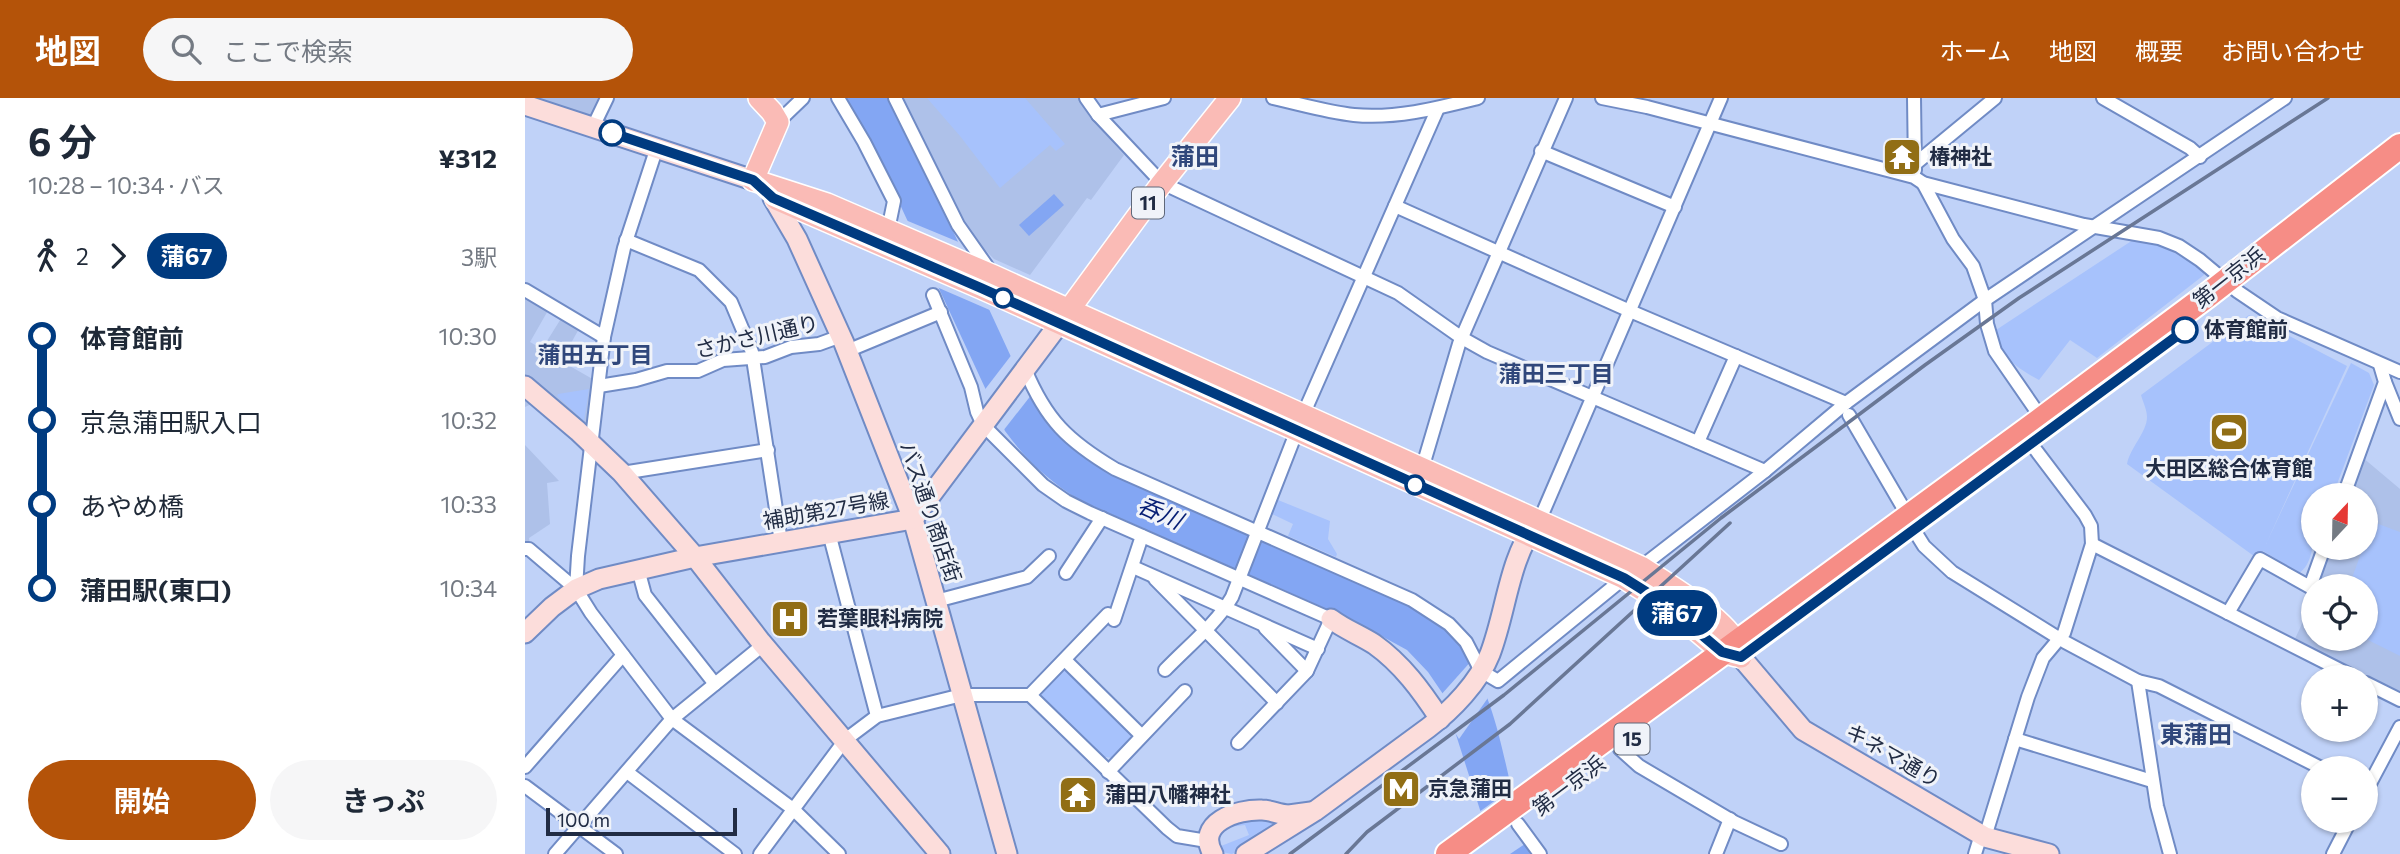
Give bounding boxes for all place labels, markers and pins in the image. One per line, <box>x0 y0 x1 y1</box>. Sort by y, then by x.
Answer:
unlabelled marker <box>599 120 625 146</box>
temple icon: 椿神社 <box>1881 136 1923 178</box>
place label: 椿神社 <box>1929 143 1992 168</box>
unlabelled marker <box>993 288 1013 308</box>
place label: 体育館前 <box>2204 316 2288 341</box>
marker: 体育館前 <box>2172 317 2198 343</box>
sports icon: 大田区総合体育館 <box>2208 411 2250 453</box>
place label: 大田区総合体育館 <box>2145 455 2313 480</box>
unlabelled marker <box>1405 475 1425 495</box>
hospital icon: 若葉眼科病院 <box>769 598 811 640</box>
place label: 若葉眼科病院 <box>817 605 943 630</box>
metro station icon: 京急蒲田 <box>1380 768 1422 810</box>
temple icon: 蒲田八幡神社 <box>1057 774 1099 816</box>
place label: 京急蒲田 <box>1428 775 1512 800</box>
place label: 蒲田八幡神社 <box>1105 781 1231 806</box>

